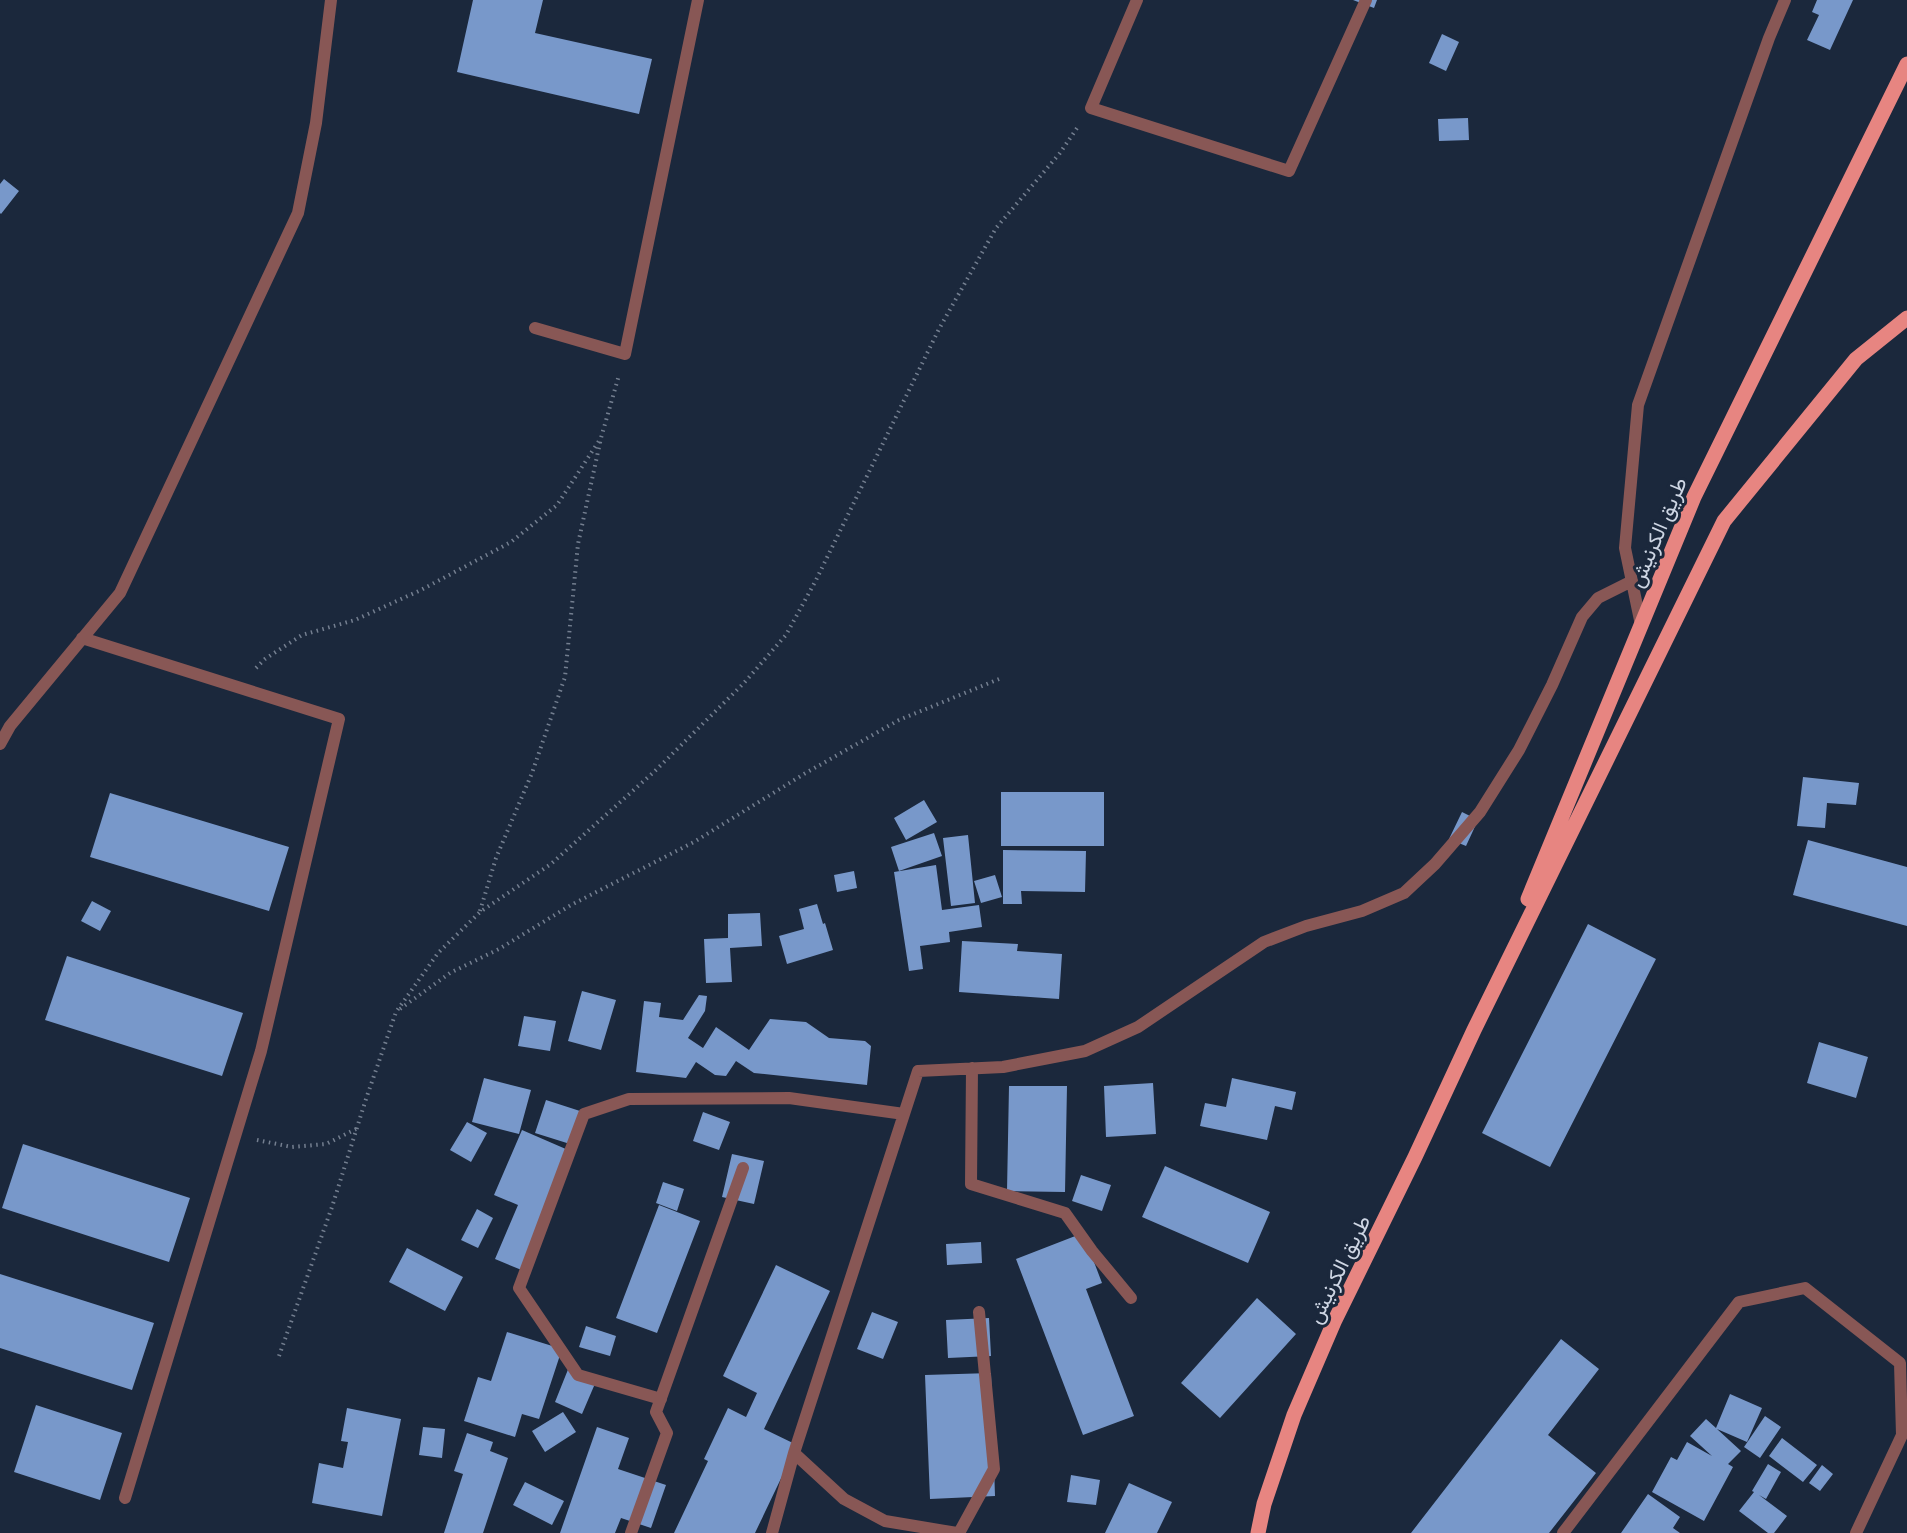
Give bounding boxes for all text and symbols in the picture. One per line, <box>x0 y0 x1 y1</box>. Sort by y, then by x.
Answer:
street label: طريق الكرنيش <box>1623 473 1693 591</box>
street label: طريق الكرنيش <box>1302 1211 1376 1328</box>

